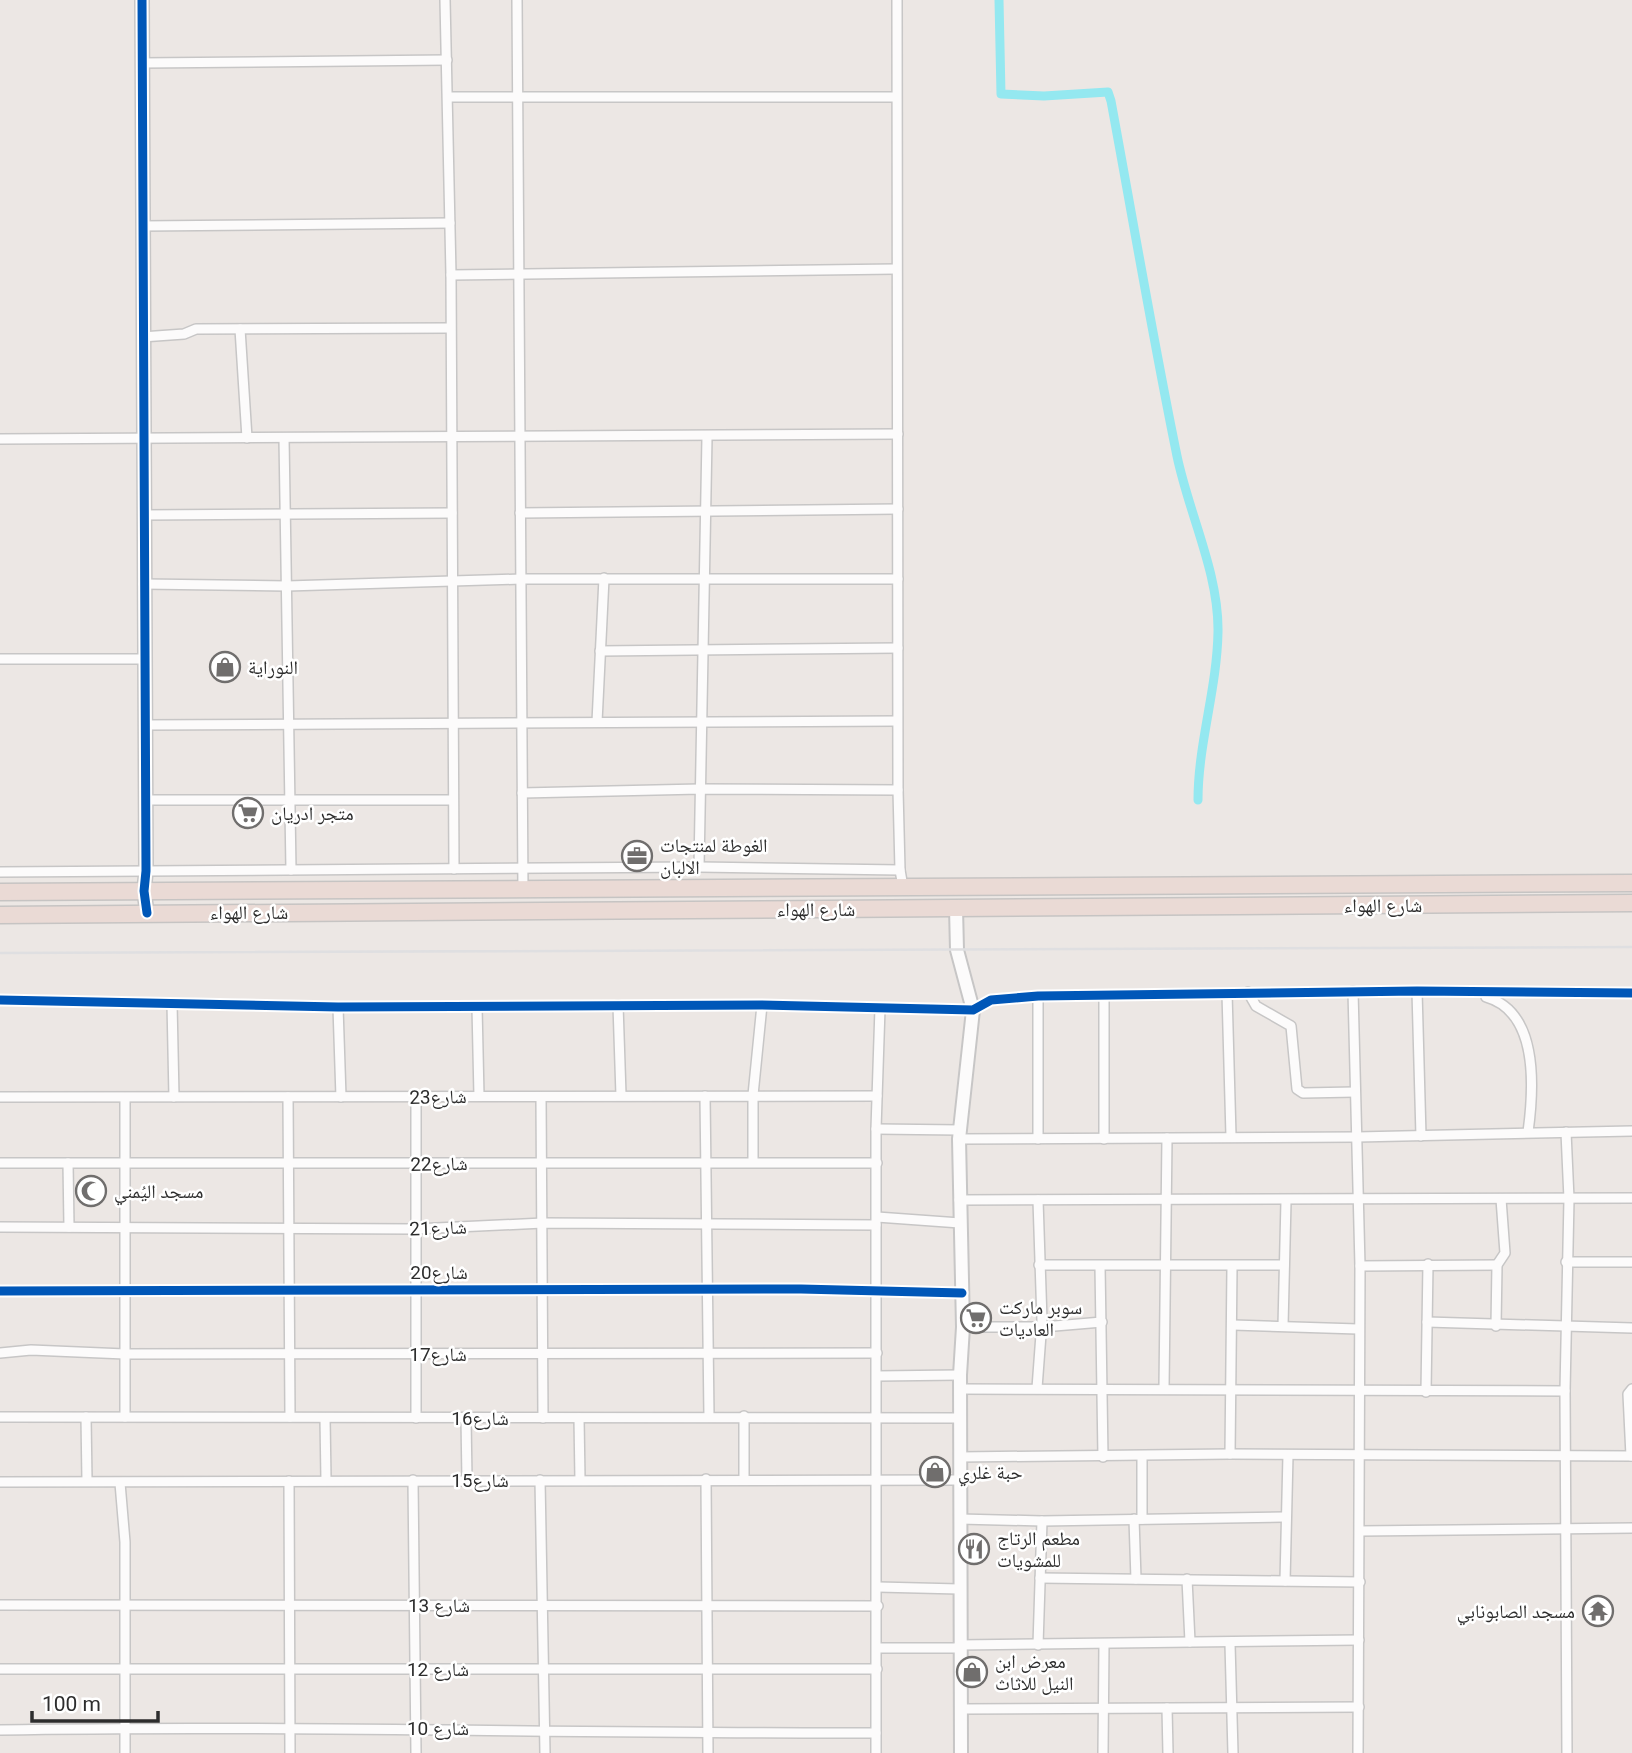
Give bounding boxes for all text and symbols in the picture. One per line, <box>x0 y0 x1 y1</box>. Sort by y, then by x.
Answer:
shop icon: النوراية <box>208 650 242 684</box>
place label: النوراية <box>248 656 298 679</box>
supermarket icon: متجر ادريان <box>231 796 265 830</box>
place label: متجر ادريان <box>271 802 354 825</box>
place label: الغوطة لمنتجات الالبان <box>660 834 768 879</box>
office icon: الغوطة لمنتجات الالبان <box>620 839 654 873</box>
street label: شارع الهواء <box>1344 894 1422 917</box>
street label: شارع الهواء <box>777 898 855 921</box>
street label: شارع الهواء <box>210 901 288 924</box>
street label: شارع23 <box>409 1085 467 1109</box>
street label: شارع22 <box>410 1152 468 1176</box>
mosque icon: مسجد اليُمني <box>74 1174 108 1208</box>
place label: مسجد اليُمني <box>114 1180 203 1206</box>
street label: شارع21 <box>409 1216 467 1240</box>
street label: شارع20 <box>410 1261 468 1284</box>
place label: سوبر ماركت العاديات <box>999 1296 1082 1341</box>
supermarket icon: سوبر ماركت العاديات <box>959 1301 993 1335</box>
street label: شارع17 <box>409 1343 467 1366</box>
street label: شارع16 <box>451 1407 509 1430</box>
shop icon: حبة غلري <box>918 1455 952 1489</box>
place label: حبة غلري <box>958 1461 1023 1487</box>
street label: شارع15 <box>451 1469 509 1492</box>
place label: مطعم الرتاج للمشويات <box>997 1527 1080 1572</box>
restaurant icon: مطعم الرتاج للمشويات <box>957 1532 991 1566</box>
street label: شارع 13 <box>408 1594 470 1617</box>
temple icon: مسجد الصابونابي <box>1581 1594 1615 1628</box>
place label: مسجد الصابونابي <box>1457 1600 1575 1626</box>
place label: معرض ابن النيل للاثاث <box>995 1650 1074 1695</box>
shop icon: معرض ابن النيل للاثاث <box>955 1655 989 1689</box>
street label: شارع 12 <box>407 1658 469 1681</box>
scale bar <box>32 1680 158 1724</box>
text: 100 m <box>42 1692 101 1716</box>
street label: شارع 10 <box>407 1717 469 1740</box>

